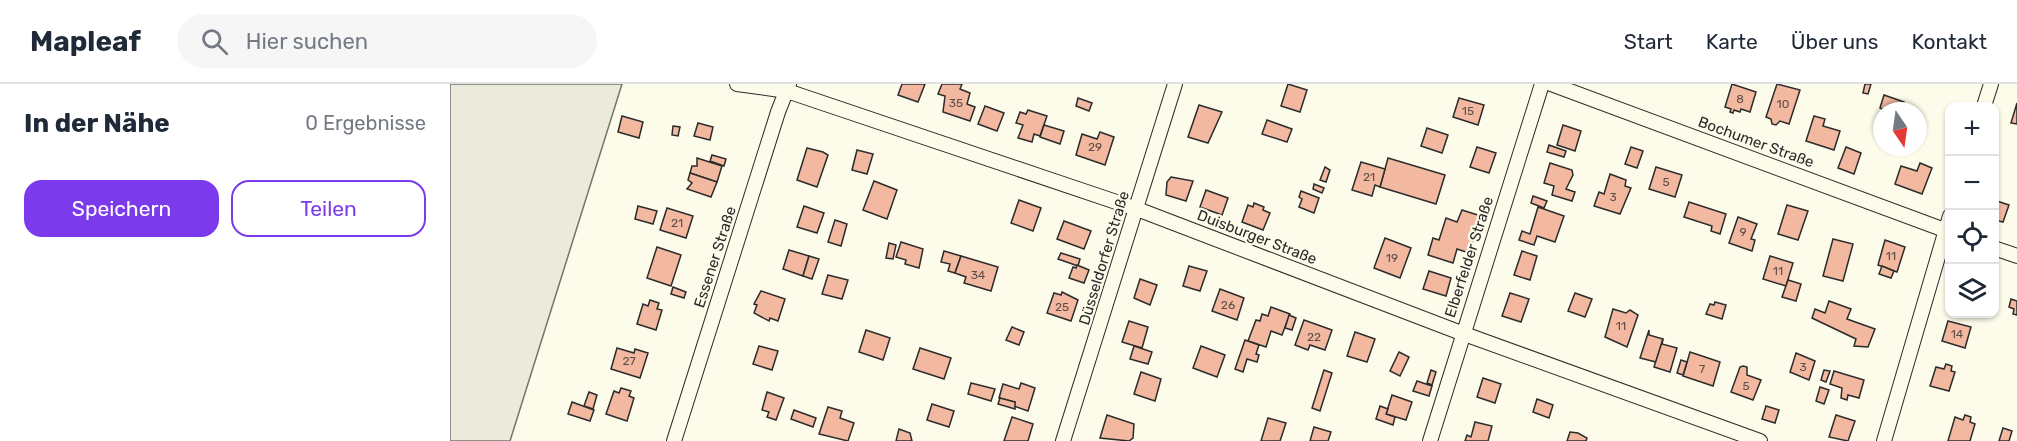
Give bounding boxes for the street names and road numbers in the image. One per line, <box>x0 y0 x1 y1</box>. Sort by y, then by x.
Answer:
street label: Bochumer Straße <box>1696 113 1816 171</box>
street label: Düsseldorfer Straße <box>1075 189 1133 327</box>
street label: Elberfelder Straße <box>1441 194 1497 320</box>
street label: Essener Straße <box>690 204 740 310</box>
street label: Duisburger Straße <box>1195 206 1319 268</box>

